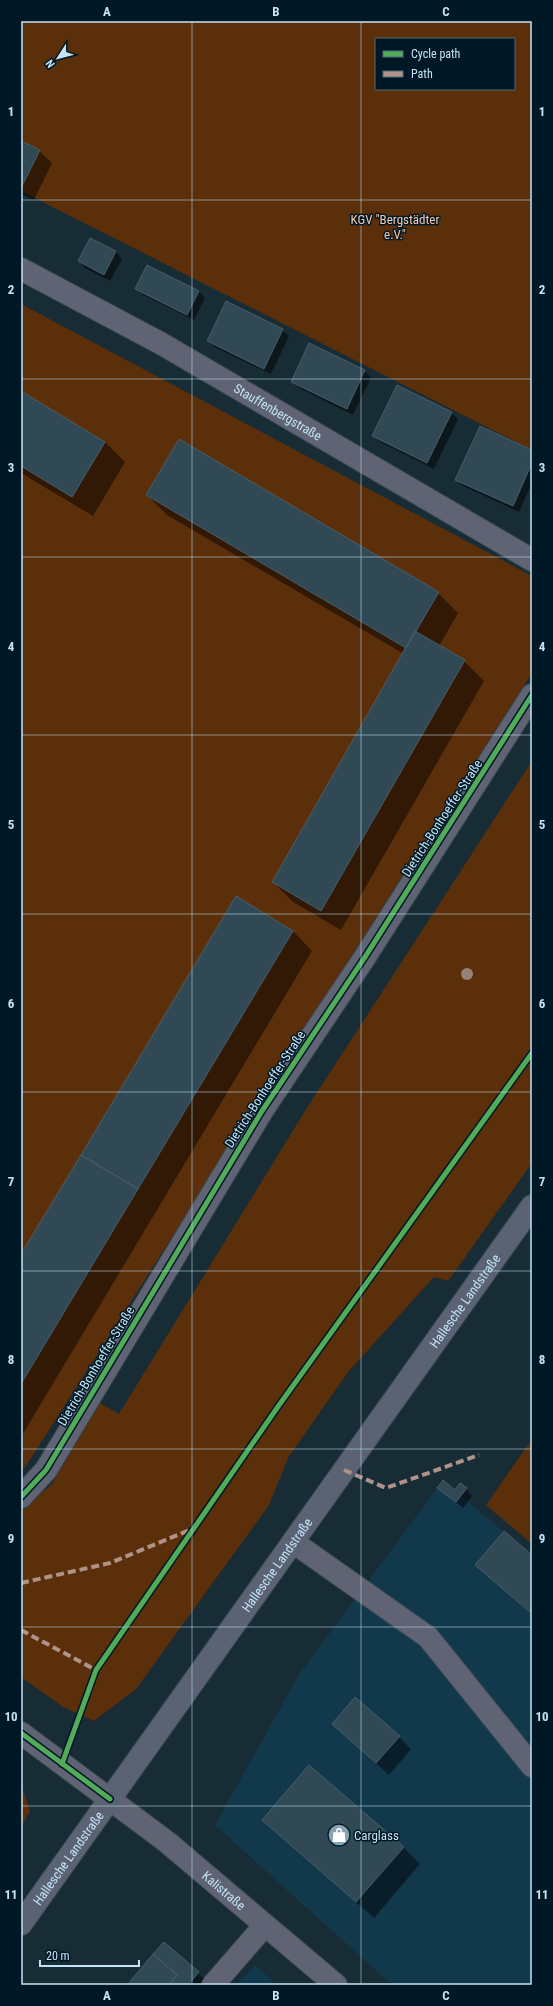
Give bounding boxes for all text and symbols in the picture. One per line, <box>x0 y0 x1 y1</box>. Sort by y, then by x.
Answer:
text: A <box>103 4 111 19</box>
text: B <box>272 4 280 19</box>
text: C <box>442 4 450 19</box>
north arrow <box>38 38 78 78</box>
legend <box>375 38 515 90</box>
text: Cycle path <box>411 47 461 61</box>
text: N <box>43 57 58 70</box>
text: Path <box>411 67 433 81</box>
text: 1 <box>8 104 14 119</box>
text: 1 <box>539 104 545 119</box>
park label: KGV "Bergstädter e.V." <box>351 212 439 242</box>
text: 2 <box>8 282 15 297</box>
text: 2 <box>539 282 546 297</box>
street label: Stauffenbergstraße <box>231 380 325 443</box>
text: 3 <box>8 460 14 475</box>
text: 3 <box>539 460 545 475</box>
text: 4 <box>8 639 15 654</box>
text: 4 <box>539 639 546 654</box>
street label: Dietrich-Bonhoeffer-Straße <box>399 757 485 879</box>
text: 5 <box>8 817 15 832</box>
text: 5 <box>539 817 546 832</box>
text: 6 <box>8 996 15 1011</box>
text: 6 <box>539 996 546 1011</box>
street label: Dietrich-Bonhoeffer-Straße <box>222 1028 308 1150</box>
text: 7 <box>8 1174 15 1189</box>
text: 7 <box>539 1174 546 1189</box>
street label: Hallesche Landstraße <box>426 1251 503 1350</box>
street label: Dietrich-Bonhoeffer-Straße <box>54 1304 138 1428</box>
text: 8 <box>8 1352 14 1367</box>
text: 8 <box>539 1352 545 1367</box>
street label: Hallesche Landstraße <box>238 1515 315 1614</box>
text: 9 <box>8 1531 14 1546</box>
text: 9 <box>539 1531 545 1546</box>
text: 10 <box>4 1709 18 1724</box>
text: 10 <box>535 1709 549 1724</box>
street label: Hallesche Landstraße <box>30 1808 106 1908</box>
shop icon: Carglass <box>326 1822 352 1848</box>
place label: Carglass <box>354 1828 399 1843</box>
street label: Kalistraße <box>199 1868 249 1913</box>
text: 11 <box>4 1887 18 1902</box>
text: 11 <box>535 1887 549 1902</box>
scale bar <box>40 1942 139 1968</box>
text: 20 m <box>46 1949 70 1963</box>
text: A <box>103 1988 111 2003</box>
text: B <box>272 1988 280 2003</box>
text: C <box>442 1988 450 2003</box>

